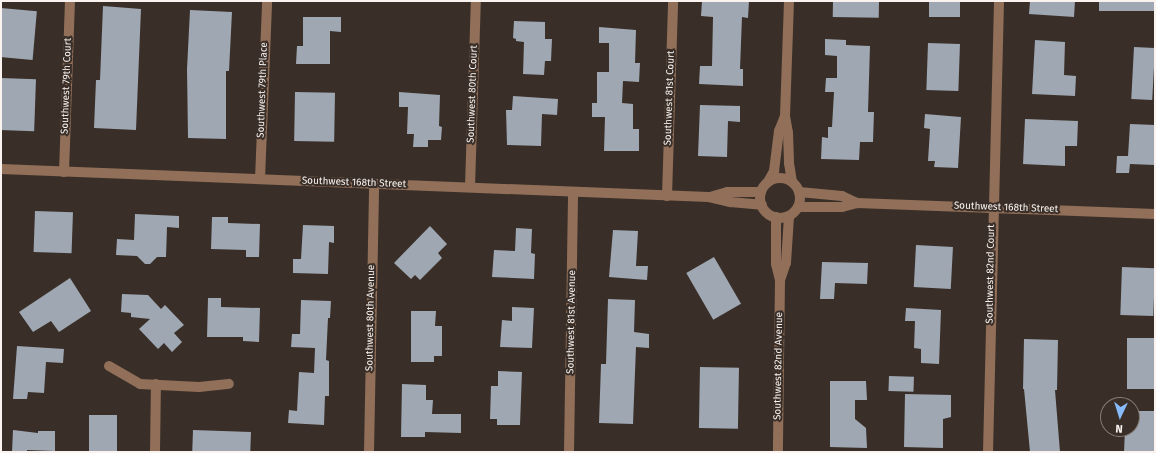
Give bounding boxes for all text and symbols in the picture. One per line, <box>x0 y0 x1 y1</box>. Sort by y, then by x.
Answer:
street label: Southwest 79th Court <box>59 38 75 134</box>
street label: Southwest 79th Place <box>255 42 271 138</box>
street label: Southwest 80th Court <box>465 45 481 143</box>
street label: Southwest 81st Court <box>662 50 678 146</box>
street label: Southwest 168th Street <box>302 175 406 191</box>
street label: Southwest 168th Street <box>954 200 1058 216</box>
street label: Southwest 82nd Court <box>984 224 998 324</box>
street label: Southwest 80th Avenue <box>364 265 378 371</box>
street label: Southwest 81st Avenue <box>565 270 579 374</box>
street label: Southwest 82nd Avenue <box>772 312 786 420</box>
north arrow <box>1100 397 1140 437</box>
text: N <box>1115 422 1123 435</box>

